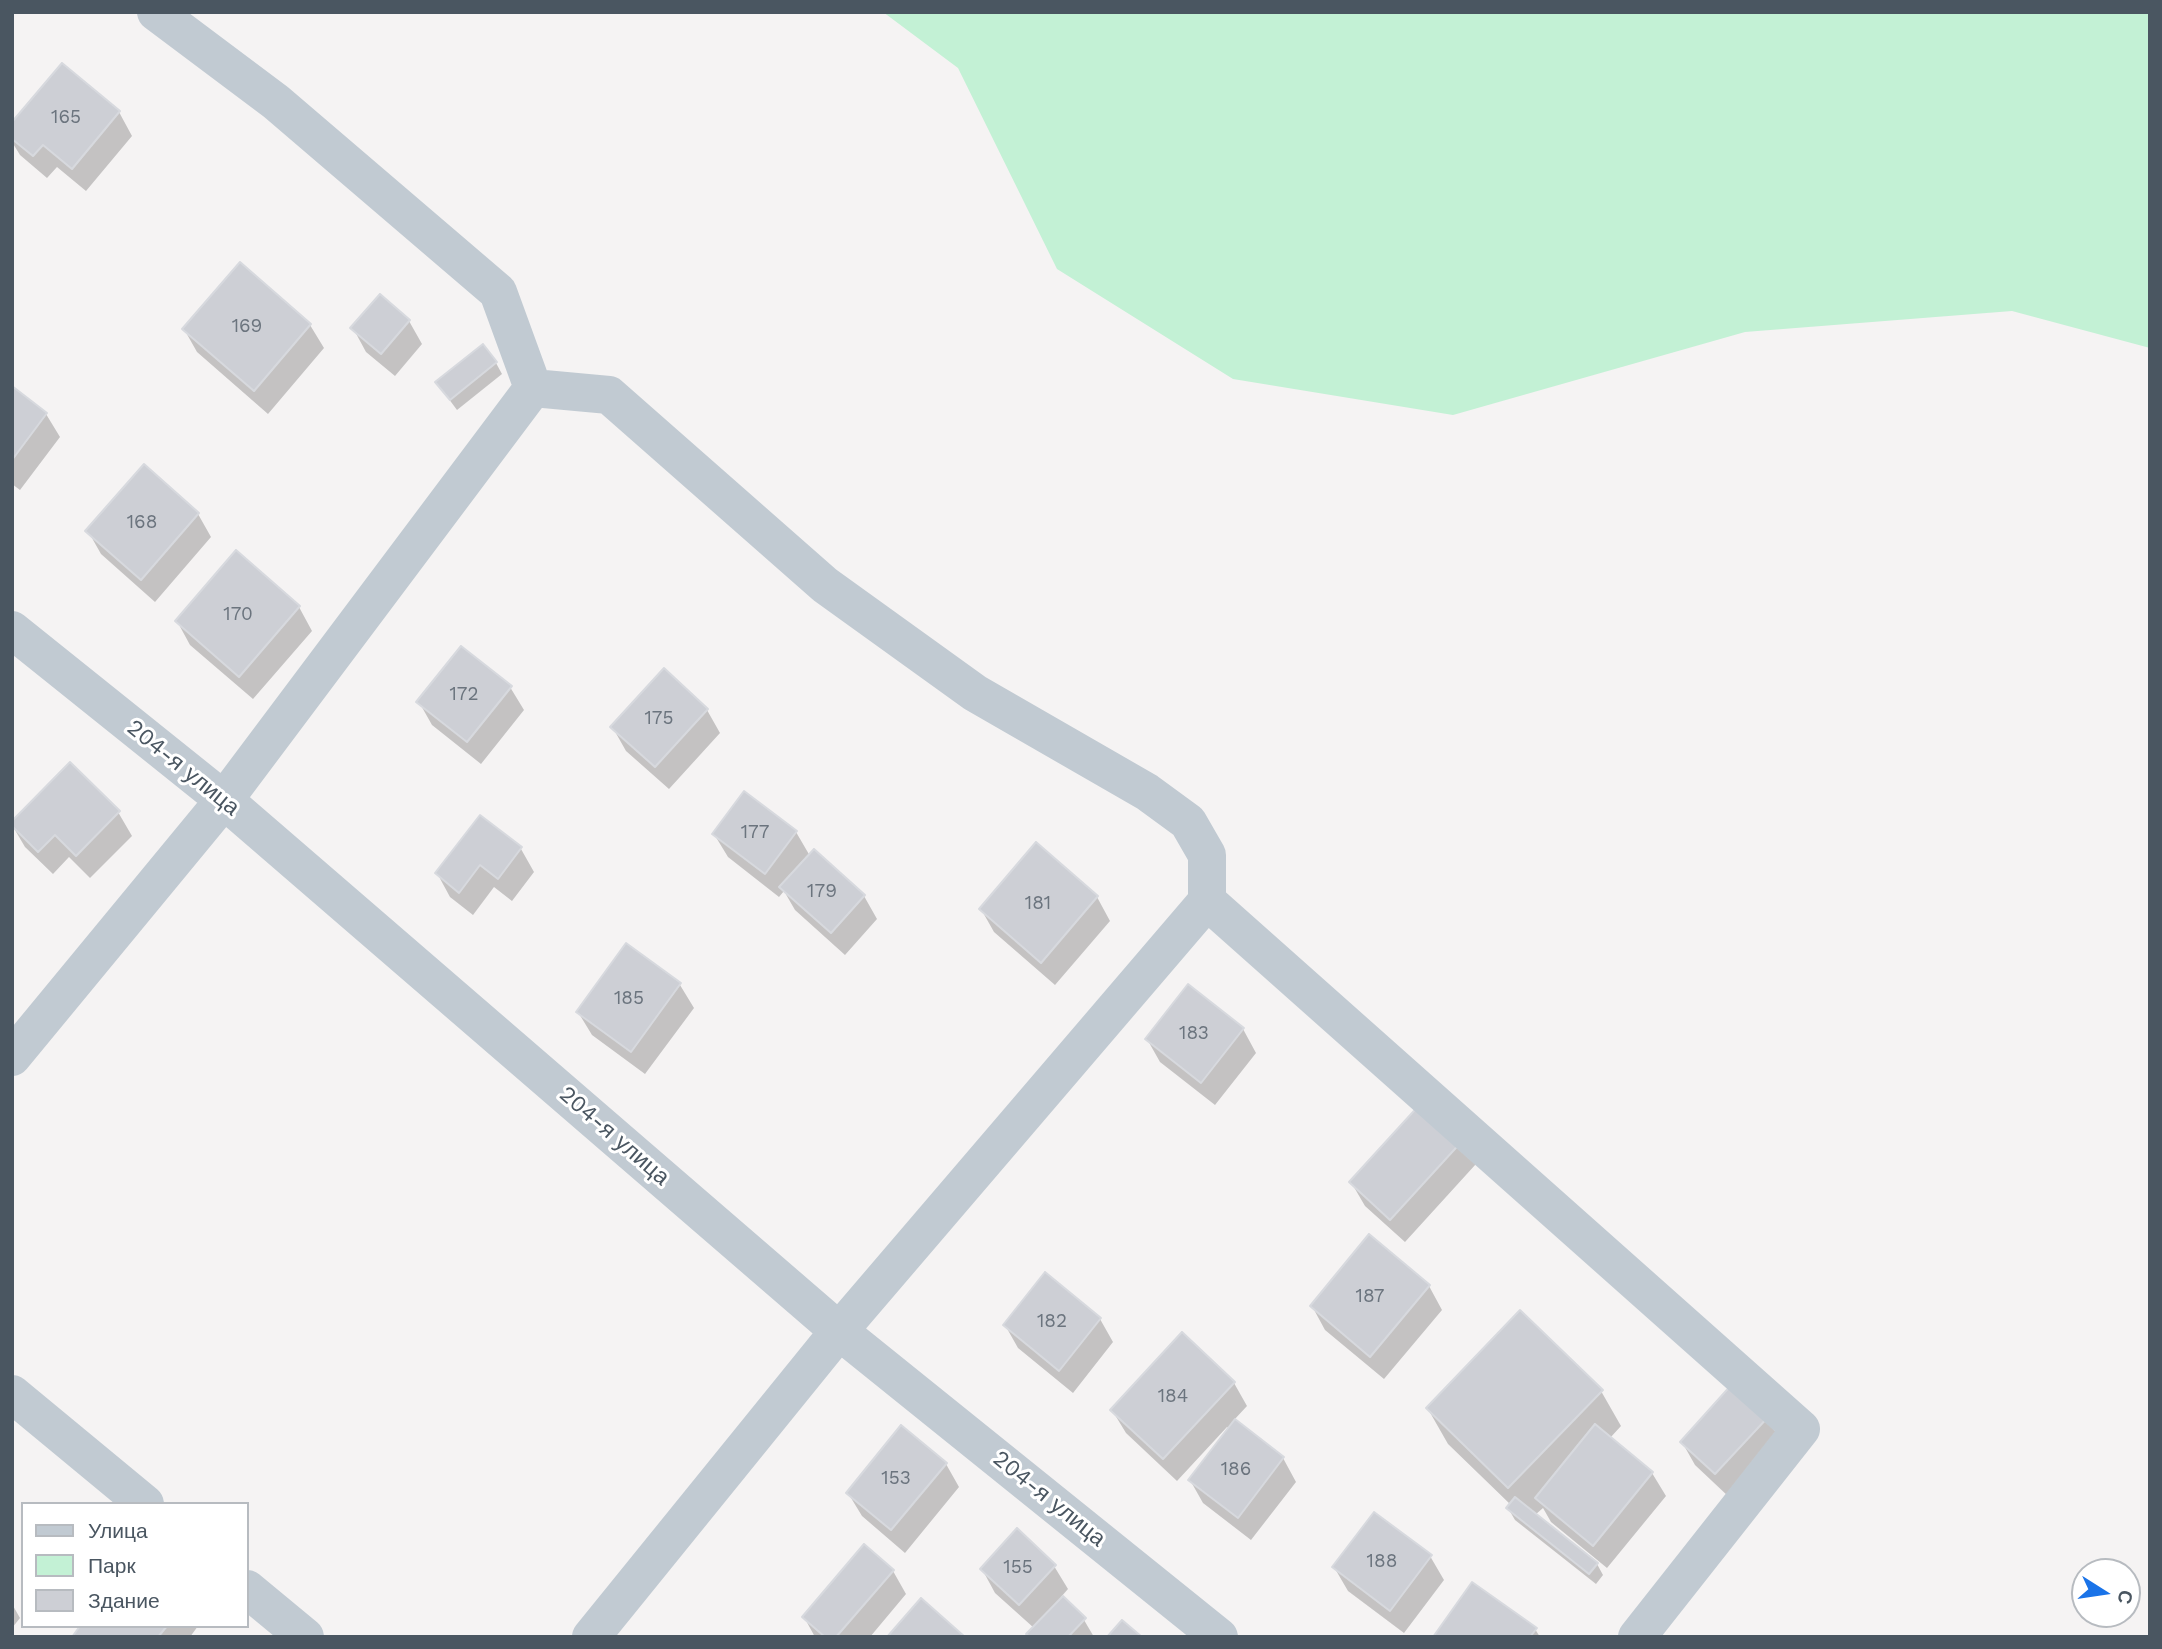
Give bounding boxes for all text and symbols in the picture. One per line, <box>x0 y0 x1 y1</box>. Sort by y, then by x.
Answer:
house number: 165 <box>51 106 81 128</box>
house number: 169 <box>232 315 262 337</box>
house number: 168 <box>127 511 157 533</box>
house number: 170 <box>223 603 253 625</box>
house number: 172 <box>449 683 479 705</box>
house number: 175 <box>644 707 674 729</box>
street label: 204-я улица <box>121 714 245 822</box>
house number: 177 <box>741 821 769 843</box>
house number: 179 <box>807 880 837 902</box>
house number: 181 <box>1025 892 1051 914</box>
house number: 185 <box>614 987 644 1009</box>
house number: 183 <box>1179 1022 1209 1044</box>
street label: 204-я улица <box>553 1081 675 1191</box>
house number: 187 <box>1355 1285 1385 1307</box>
house number: 182 <box>1037 1310 1067 1332</box>
house number: 184 <box>1158 1385 1188 1407</box>
street label: 204-я улица <box>987 1445 1111 1553</box>
house number: 186 <box>1221 1458 1251 1480</box>
house number: 153 <box>881 1467 911 1489</box>
legend <box>21 1502 248 1628</box>
text: Улица <box>88 1518 148 1543</box>
house number: 188 <box>1367 1550 1397 1572</box>
text: Парк <box>88 1553 136 1578</box>
house number: 155 <box>1003 1556 1033 1578</box>
north arrow <box>2071 1558 2141 1628</box>
text: Здание <box>88 1588 160 1613</box>
text: С <box>2112 1588 2138 1606</box>

